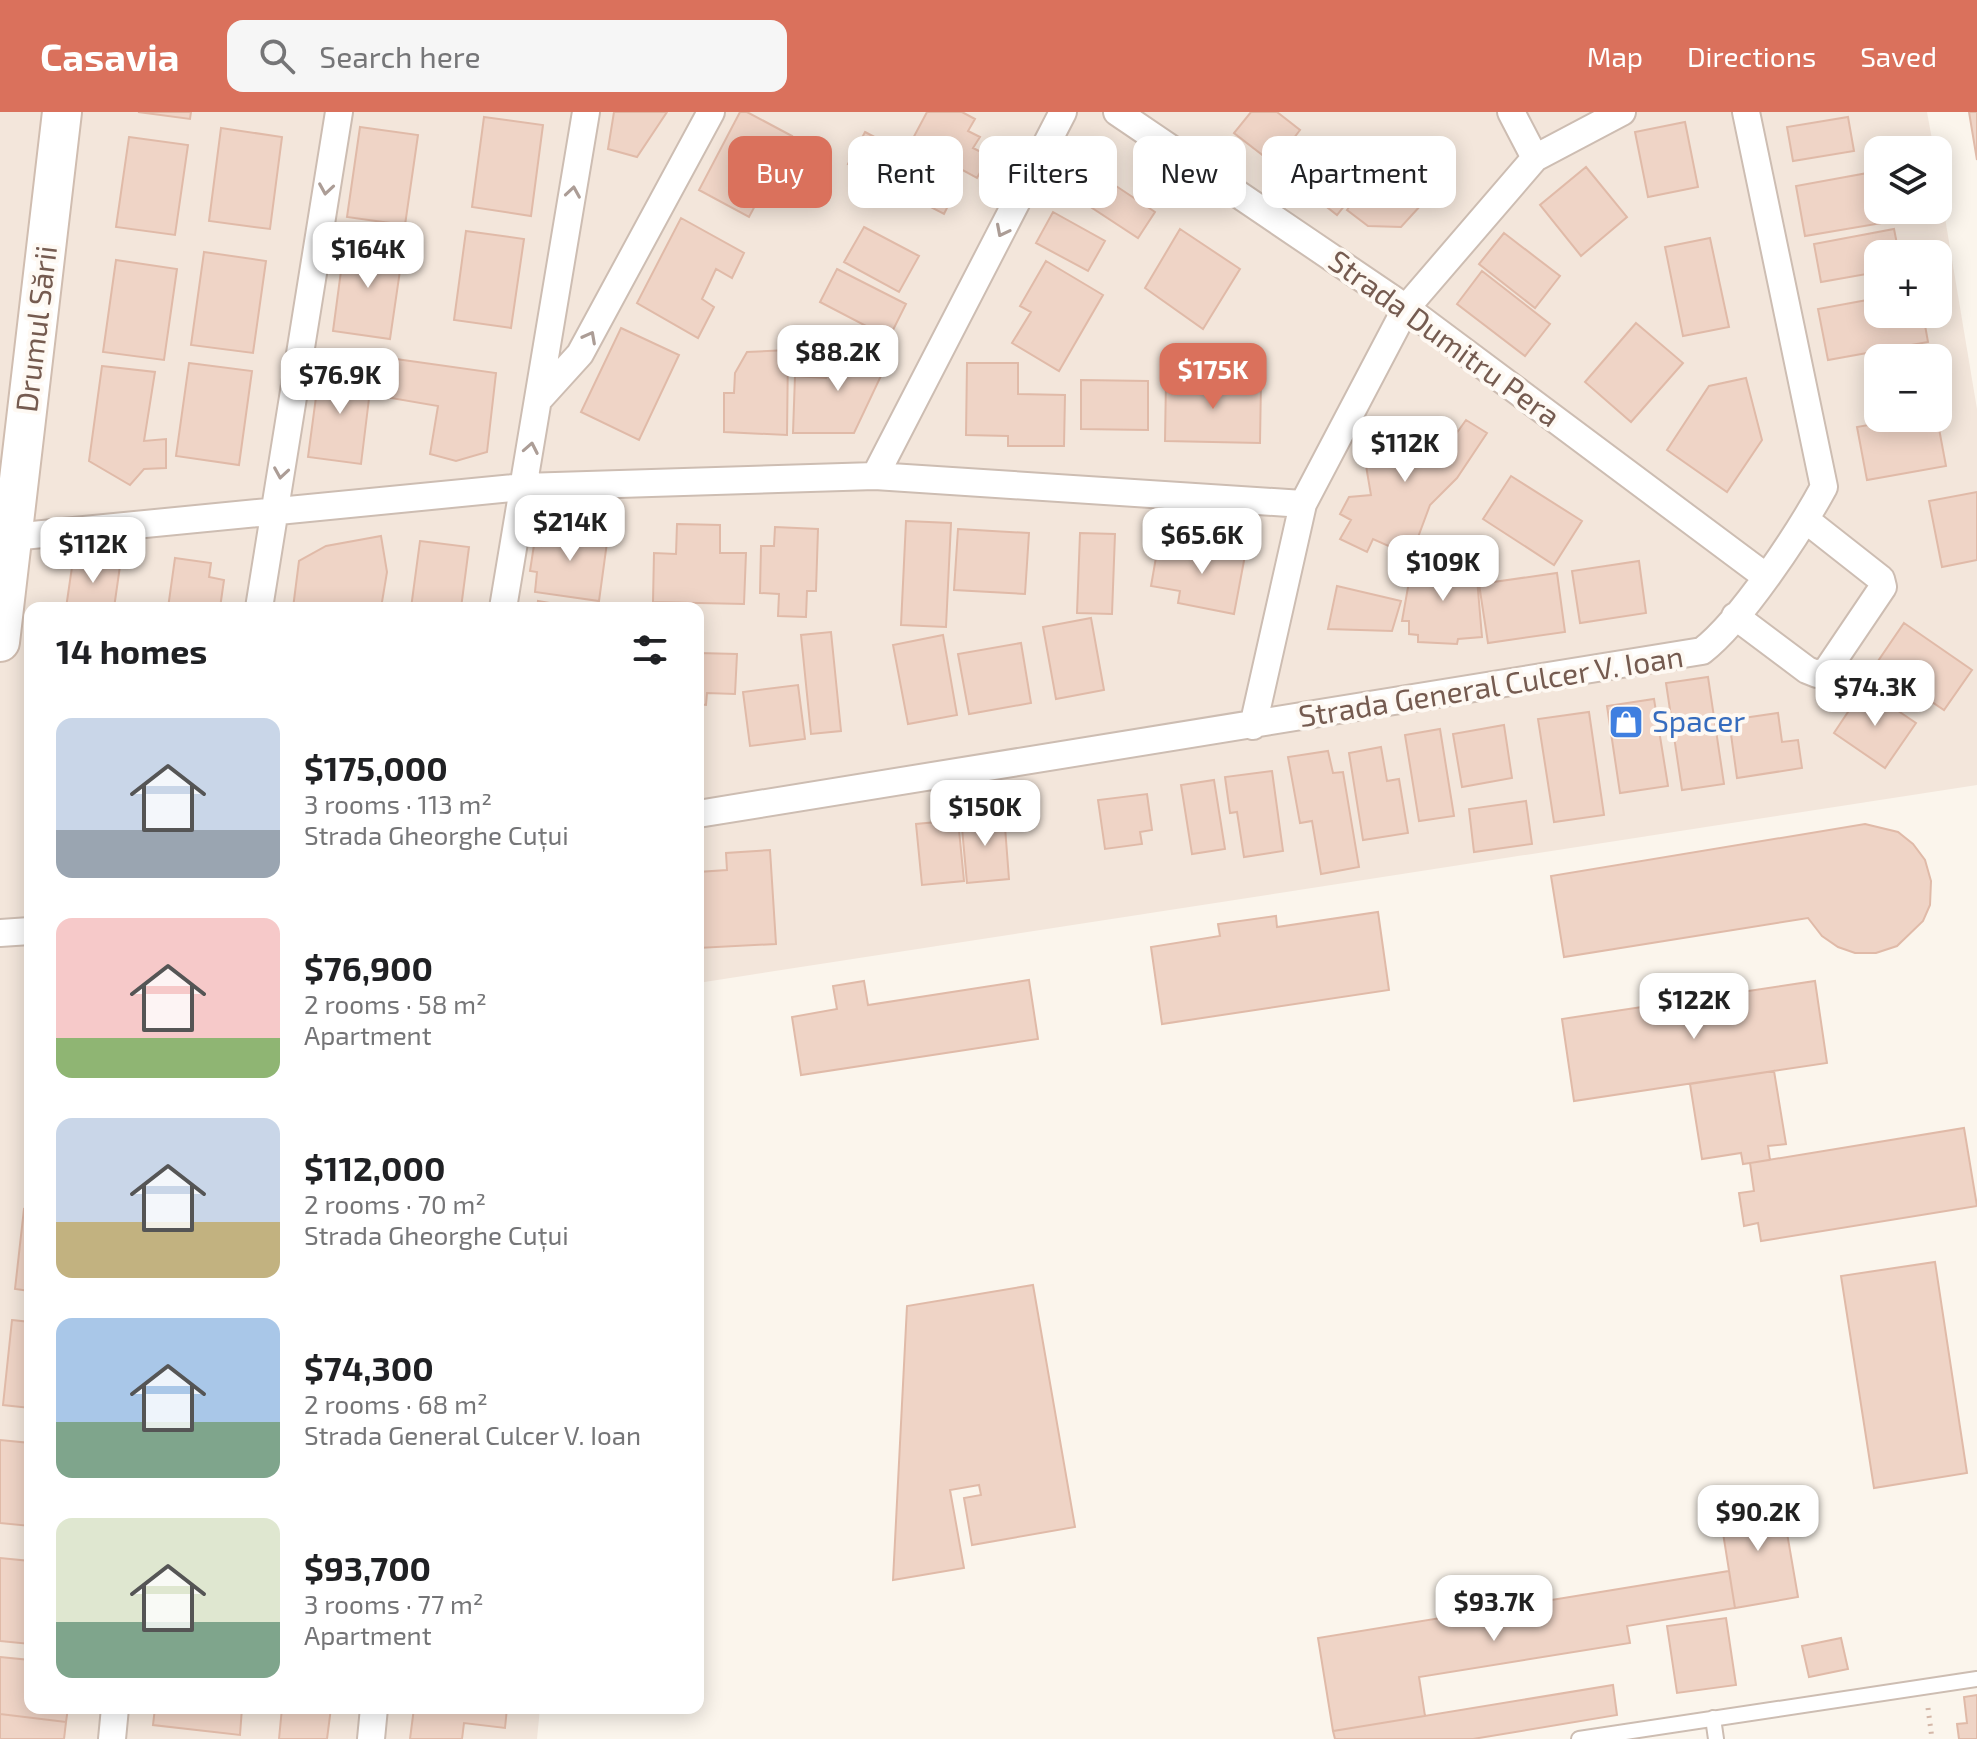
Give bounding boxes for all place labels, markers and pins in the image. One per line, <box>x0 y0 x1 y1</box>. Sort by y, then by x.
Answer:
pin: $164K <box>312 222 424 290</box>
pin: $88.2K <box>773 325 903 393</box>
pin: $175K <box>1157 343 1269 411</box>
pin: $76.9K <box>275 348 405 416</box>
pin: $112K <box>1349 416 1461 484</box>
pin: $214K <box>514 495 626 563</box>
pin: $65.6K <box>1137 508 1267 576</box>
pin: $112K <box>37 517 149 585</box>
pin: $109K <box>1387 535 1499 603</box>
pin: $74.3K <box>1810 660 1940 728</box>
place label: Spacer <box>1652 702 1745 738</box>
shop icon: Spacer <box>1607 703 1645 741</box>
pin: $150K <box>929 780 1041 848</box>
pin: $122K <box>1638 973 1750 1041</box>
pin: $90.2K <box>1693 1485 1823 1553</box>
pin: $93.7K <box>1429 1575 1559 1643</box>

